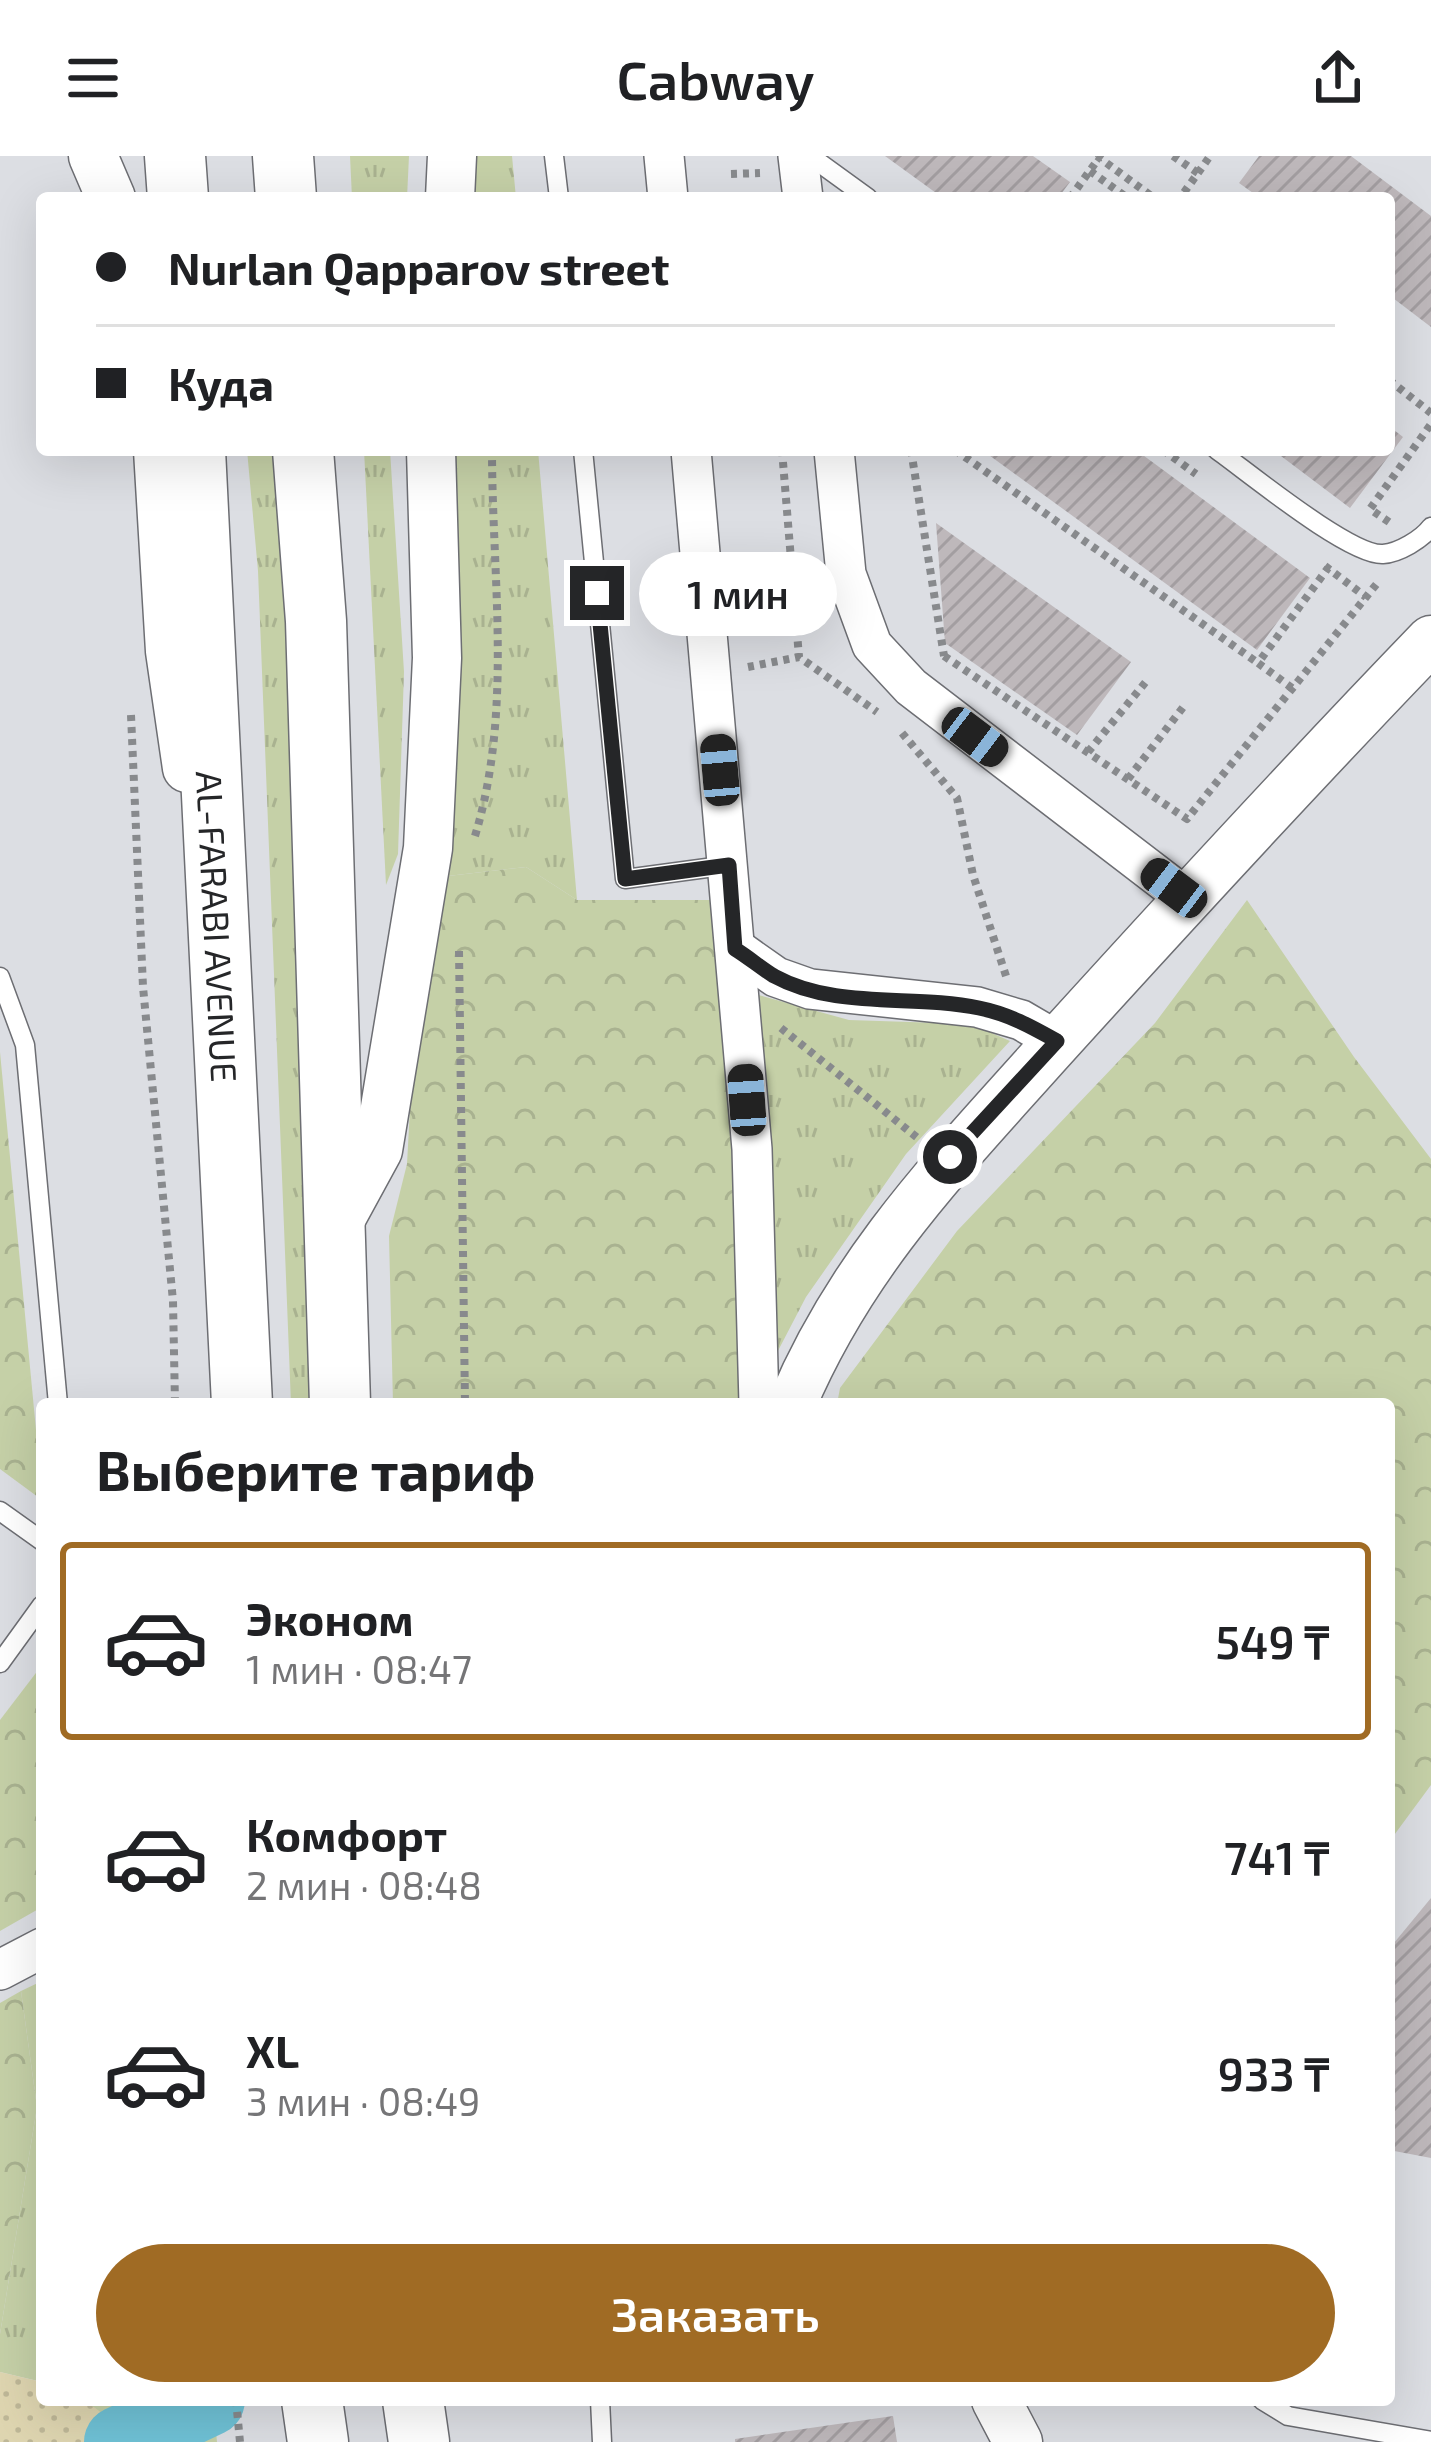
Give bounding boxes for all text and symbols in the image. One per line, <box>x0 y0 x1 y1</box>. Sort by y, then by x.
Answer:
icon: menu <box>60 45 126 111</box>
icon: share <box>1305 45 1371 111</box>
text: Cabway <box>617 46 814 111</box>
text: Nurlan Qapparov street <box>168 240 669 294</box>
text: Куда <box>168 356 274 410</box>
callout: 1 мин <box>639 551 837 635</box>
route end <box>570 566 624 620</box>
text: 1 мин <box>687 570 789 617</box>
car <box>935 701 1015 773</box>
car <box>699 733 741 807</box>
street label: AL-FARABI AVENUE <box>189 770 248 1083</box>
car <box>1134 852 1214 924</box>
car <box>727 1063 767 1137</box>
route start <box>923 1130 977 1184</box>
text: Выберите тариф <box>96 1437 535 1502</box>
icon: car <box>102 1587 210 1695</box>
text: Эконом <box>246 1591 414 1645</box>
text: 549 ₸ <box>1216 1614 1329 1668</box>
text: 1 мин · 08:47 <box>246 1645 472 1692</box>
icon: car <box>102 1803 210 1911</box>
text: Комфорт <box>246 1807 447 1861</box>
text: 741 ₸ <box>1224 1830 1329 1884</box>
text: 2 мин · 08:48 <box>246 1861 482 1908</box>
icon: car <box>102 2019 210 2127</box>
text: XL <box>246 2023 299 2077</box>
text: 933 ₸ <box>1218 2046 1329 2100</box>
text: 3 мин · 08:49 <box>246 2077 480 2124</box>
button: Заказать <box>96 2244 1335 2382</box>

